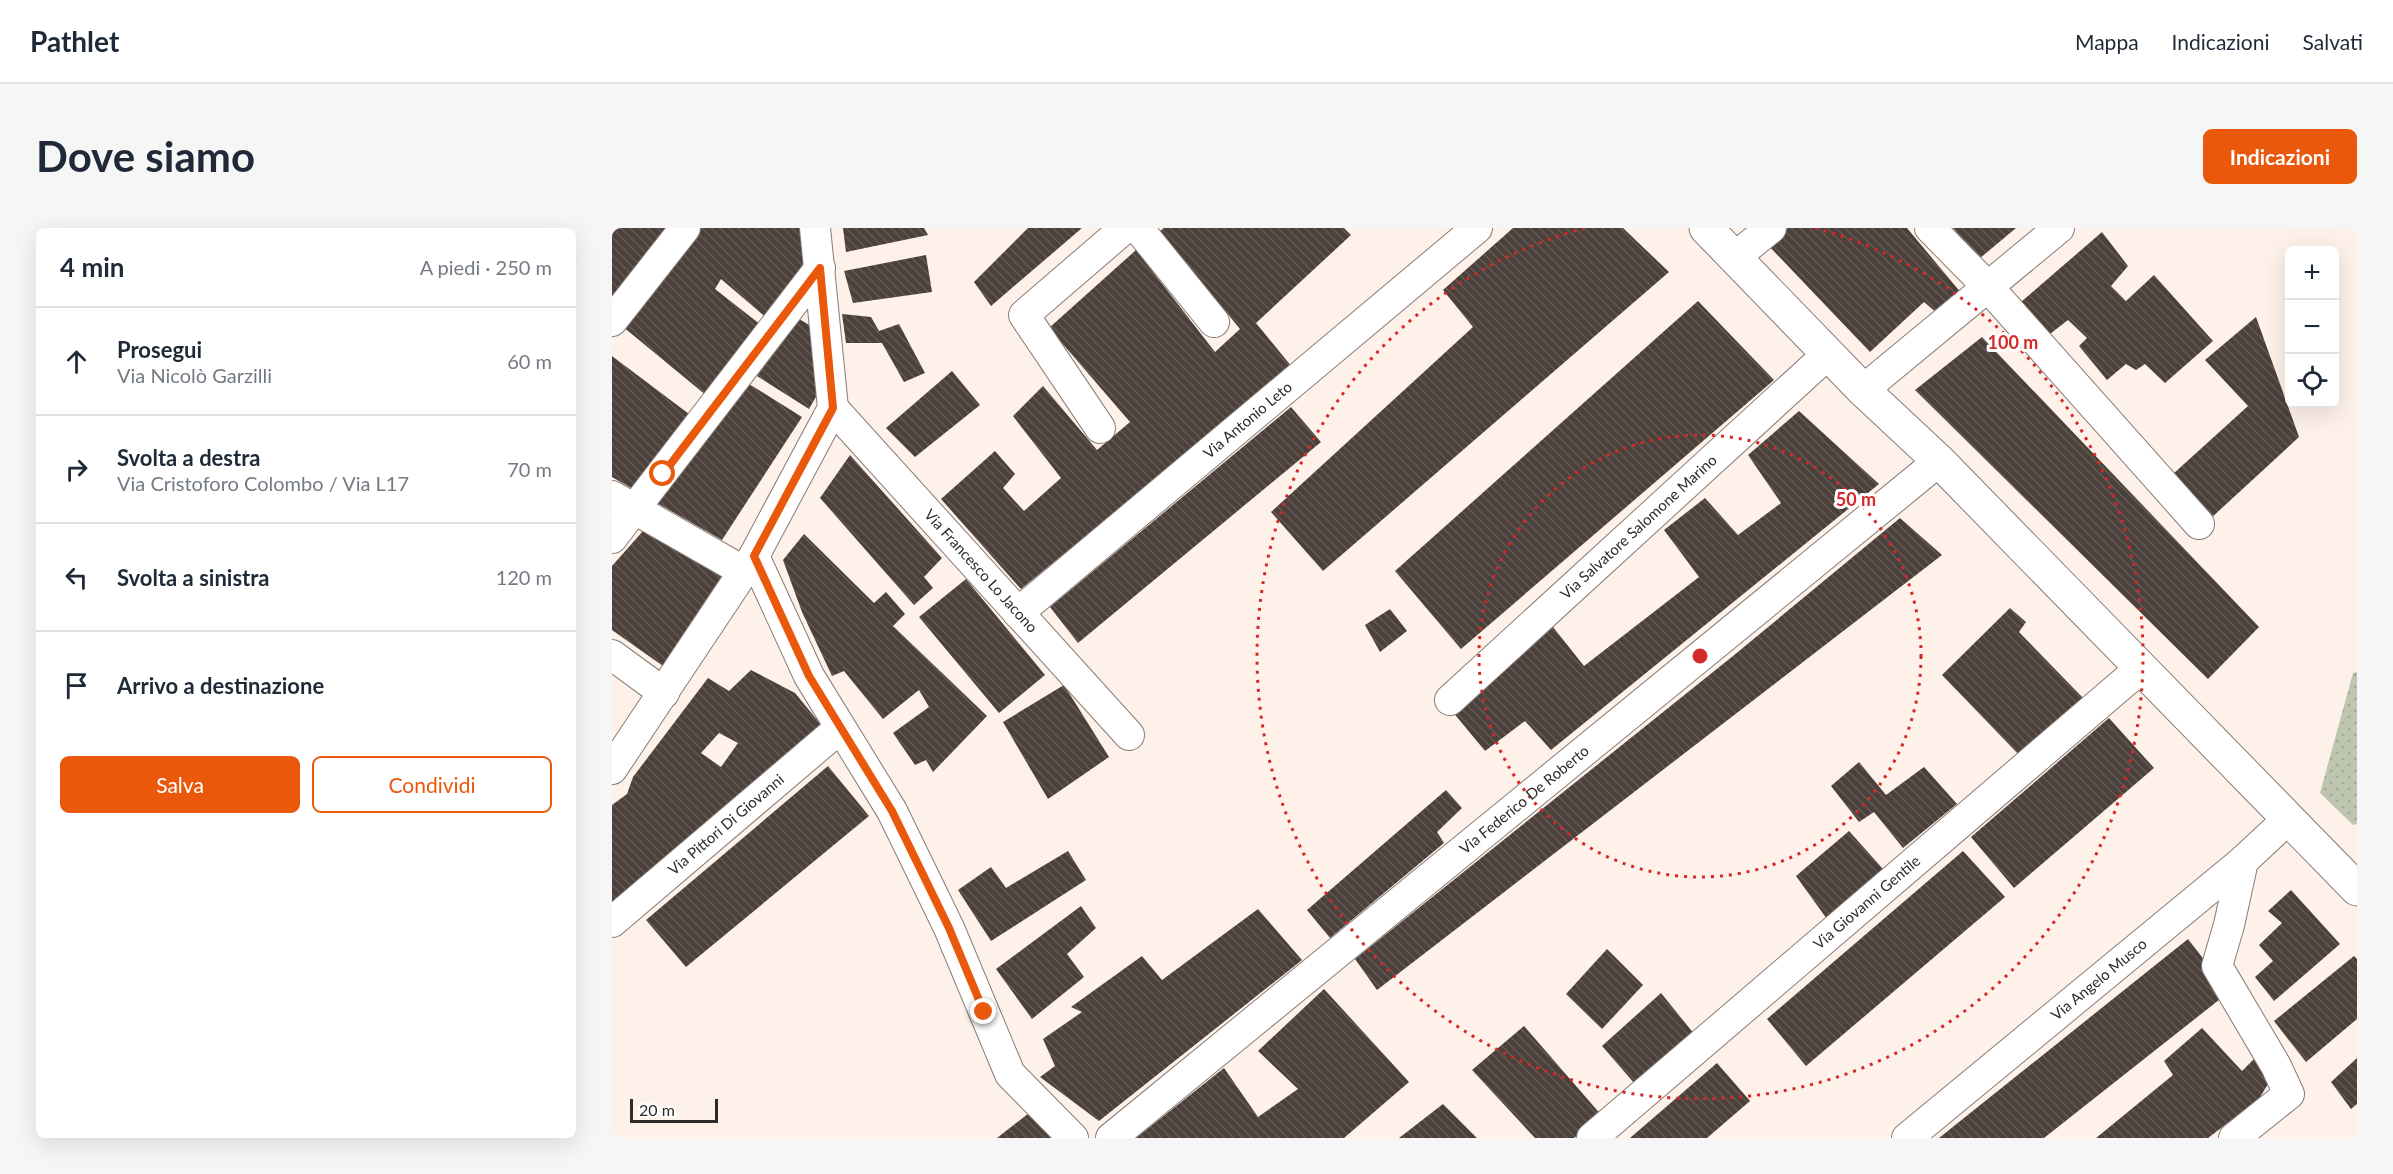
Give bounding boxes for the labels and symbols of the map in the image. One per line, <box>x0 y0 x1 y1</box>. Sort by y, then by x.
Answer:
text: 100 m <box>1988 331 2038 353</box>
street label: Via Antonio Leto <box>1199 377 1295 462</box>
street label: Via Salvatore Salomone Marino <box>1556 450 1720 602</box>
route start <box>649 460 675 486</box>
text: 50 m <box>1836 488 1876 510</box>
street label: Via Francesco Lo Jacono <box>921 505 1042 636</box>
centre of rings <box>1690 646 1710 666</box>
street label: Via Federico De Roberto <box>1455 741 1592 857</box>
street label: Via Pittori Di Giovanni <box>664 770 787 878</box>
street label: Via Giovanni Gentile <box>1809 851 1924 953</box>
street label: Via Angelo Musco <box>2047 934 2150 1024</box>
route end <box>970 998 996 1024</box>
scale bar <box>630 1096 718 1124</box>

